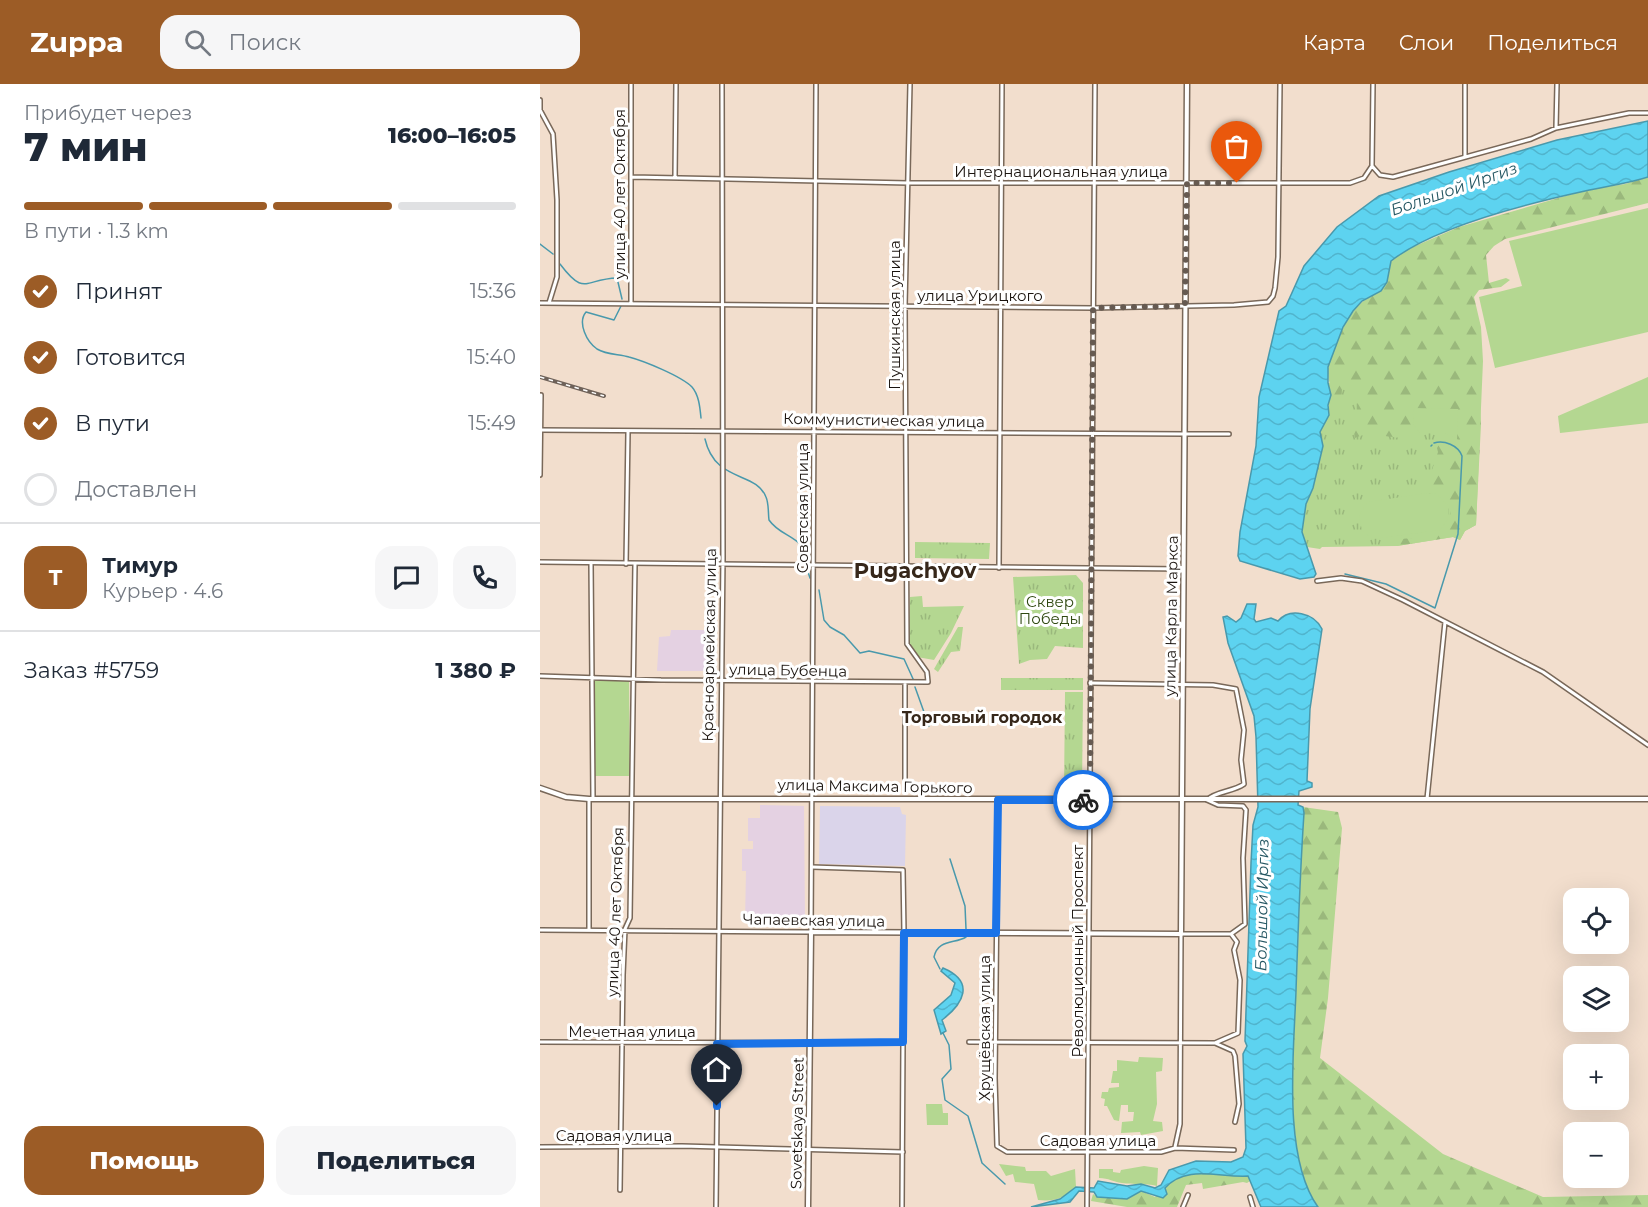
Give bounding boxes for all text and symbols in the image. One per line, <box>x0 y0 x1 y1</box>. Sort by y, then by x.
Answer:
search box <box>160 15 580 69</box>
text: Zuppa <box>30 25 124 59</box>
icon: search <box>181 26 214 59</box>
text: Поиск <box>229 29 301 56</box>
text: Карта <box>1303 30 1366 55</box>
text: Слои <box>1399 30 1454 55</box>
text: Поделиться <box>1487 30 1618 55</box>
text: Прибудет через <box>24 101 192 125</box>
street label: улица 40 лет Октября <box>610 109 629 280</box>
pin <box>1211 121 1262 183</box>
text: 16:00–16:05 <box>388 122 516 149</box>
text: 7 мин <box>24 123 148 171</box>
icon: bag <box>1220 130 1253 163</box>
water label: Большой Иргиз <box>1388 158 1520 220</box>
street label: Интернациональная улица <box>954 162 1168 181</box>
text: В пути · 1.3 km <box>24 219 169 243</box>
street label: Пушкинская улица <box>885 240 904 390</box>
icon: check <box>24 275 57 308</box>
text: Принят <box>75 278 162 305</box>
text: 15:36 <box>470 279 516 303</box>
street label: улица Урицкого <box>916 286 1043 305</box>
icon: check <box>24 341 57 374</box>
text: Готовится <box>75 344 186 371</box>
text: 15:40 <box>467 345 516 369</box>
icon: check <box>24 407 57 440</box>
street label: Коммунистическая улица <box>783 409 985 431</box>
text: В пути <box>75 410 150 437</box>
text: 15:49 <box>468 411 516 435</box>
street label: Советская улица <box>793 443 812 573</box>
text: Доставлен <box>75 476 197 503</box>
street label: улица Карла Маркса <box>1160 535 1182 698</box>
button: chat <box>375 546 438 609</box>
button: phone <box>453 546 516 609</box>
street label: Красноармейская улица <box>698 548 720 742</box>
text: Тимур <box>102 552 178 579</box>
district label: Pugachyov <box>854 558 977 583</box>
text: Т <box>48 564 63 591</box>
text: Курьер · 4.6 <box>102 579 223 603</box>
park label: Сквер Победы <box>1019 592 1081 628</box>
text: Заказ #5759 <box>24 657 159 684</box>
text: 1 380 ₽ <box>435 657 516 684</box>
street label: улица Бубенца <box>728 659 847 681</box>
district label: Торговый городок <box>902 708 1063 727</box>
courier <box>1053 770 1113 830</box>
street label: улица Максима Горького <box>776 775 973 797</box>
icon: bike <box>1067 784 1100 817</box>
street label: улица 40 лет Октября <box>602 827 627 998</box>
water label: Большой Иргиз <box>1251 839 1273 971</box>
street label: Революционный Проспект <box>1068 844 1087 1057</box>
map controls <box>1563 888 1629 1188</box>
button: locate <box>1563 888 1629 954</box>
street label: Чапаевская улица <box>743 909 885 931</box>
street label: Хрущёвская улица <box>975 955 994 1101</box>
button: layers <box>1563 966 1629 1032</box>
street label: Мечетная улица <box>568 1022 696 1041</box>
pin <box>691 1044 742 1106</box>
button: + <box>1563 1044 1629 1110</box>
icon: home <box>700 1053 733 1086</box>
street label: Sovetskaya Street <box>786 1057 808 1189</box>
button: − <box>1563 1122 1629 1188</box>
button: Помощь <box>24 1126 264 1195</box>
button: Поделиться <box>276 1126 516 1195</box>
street label: Садовая улица <box>556 1126 672 1145</box>
street label: Садовая улица <box>1040 1131 1156 1150</box>

